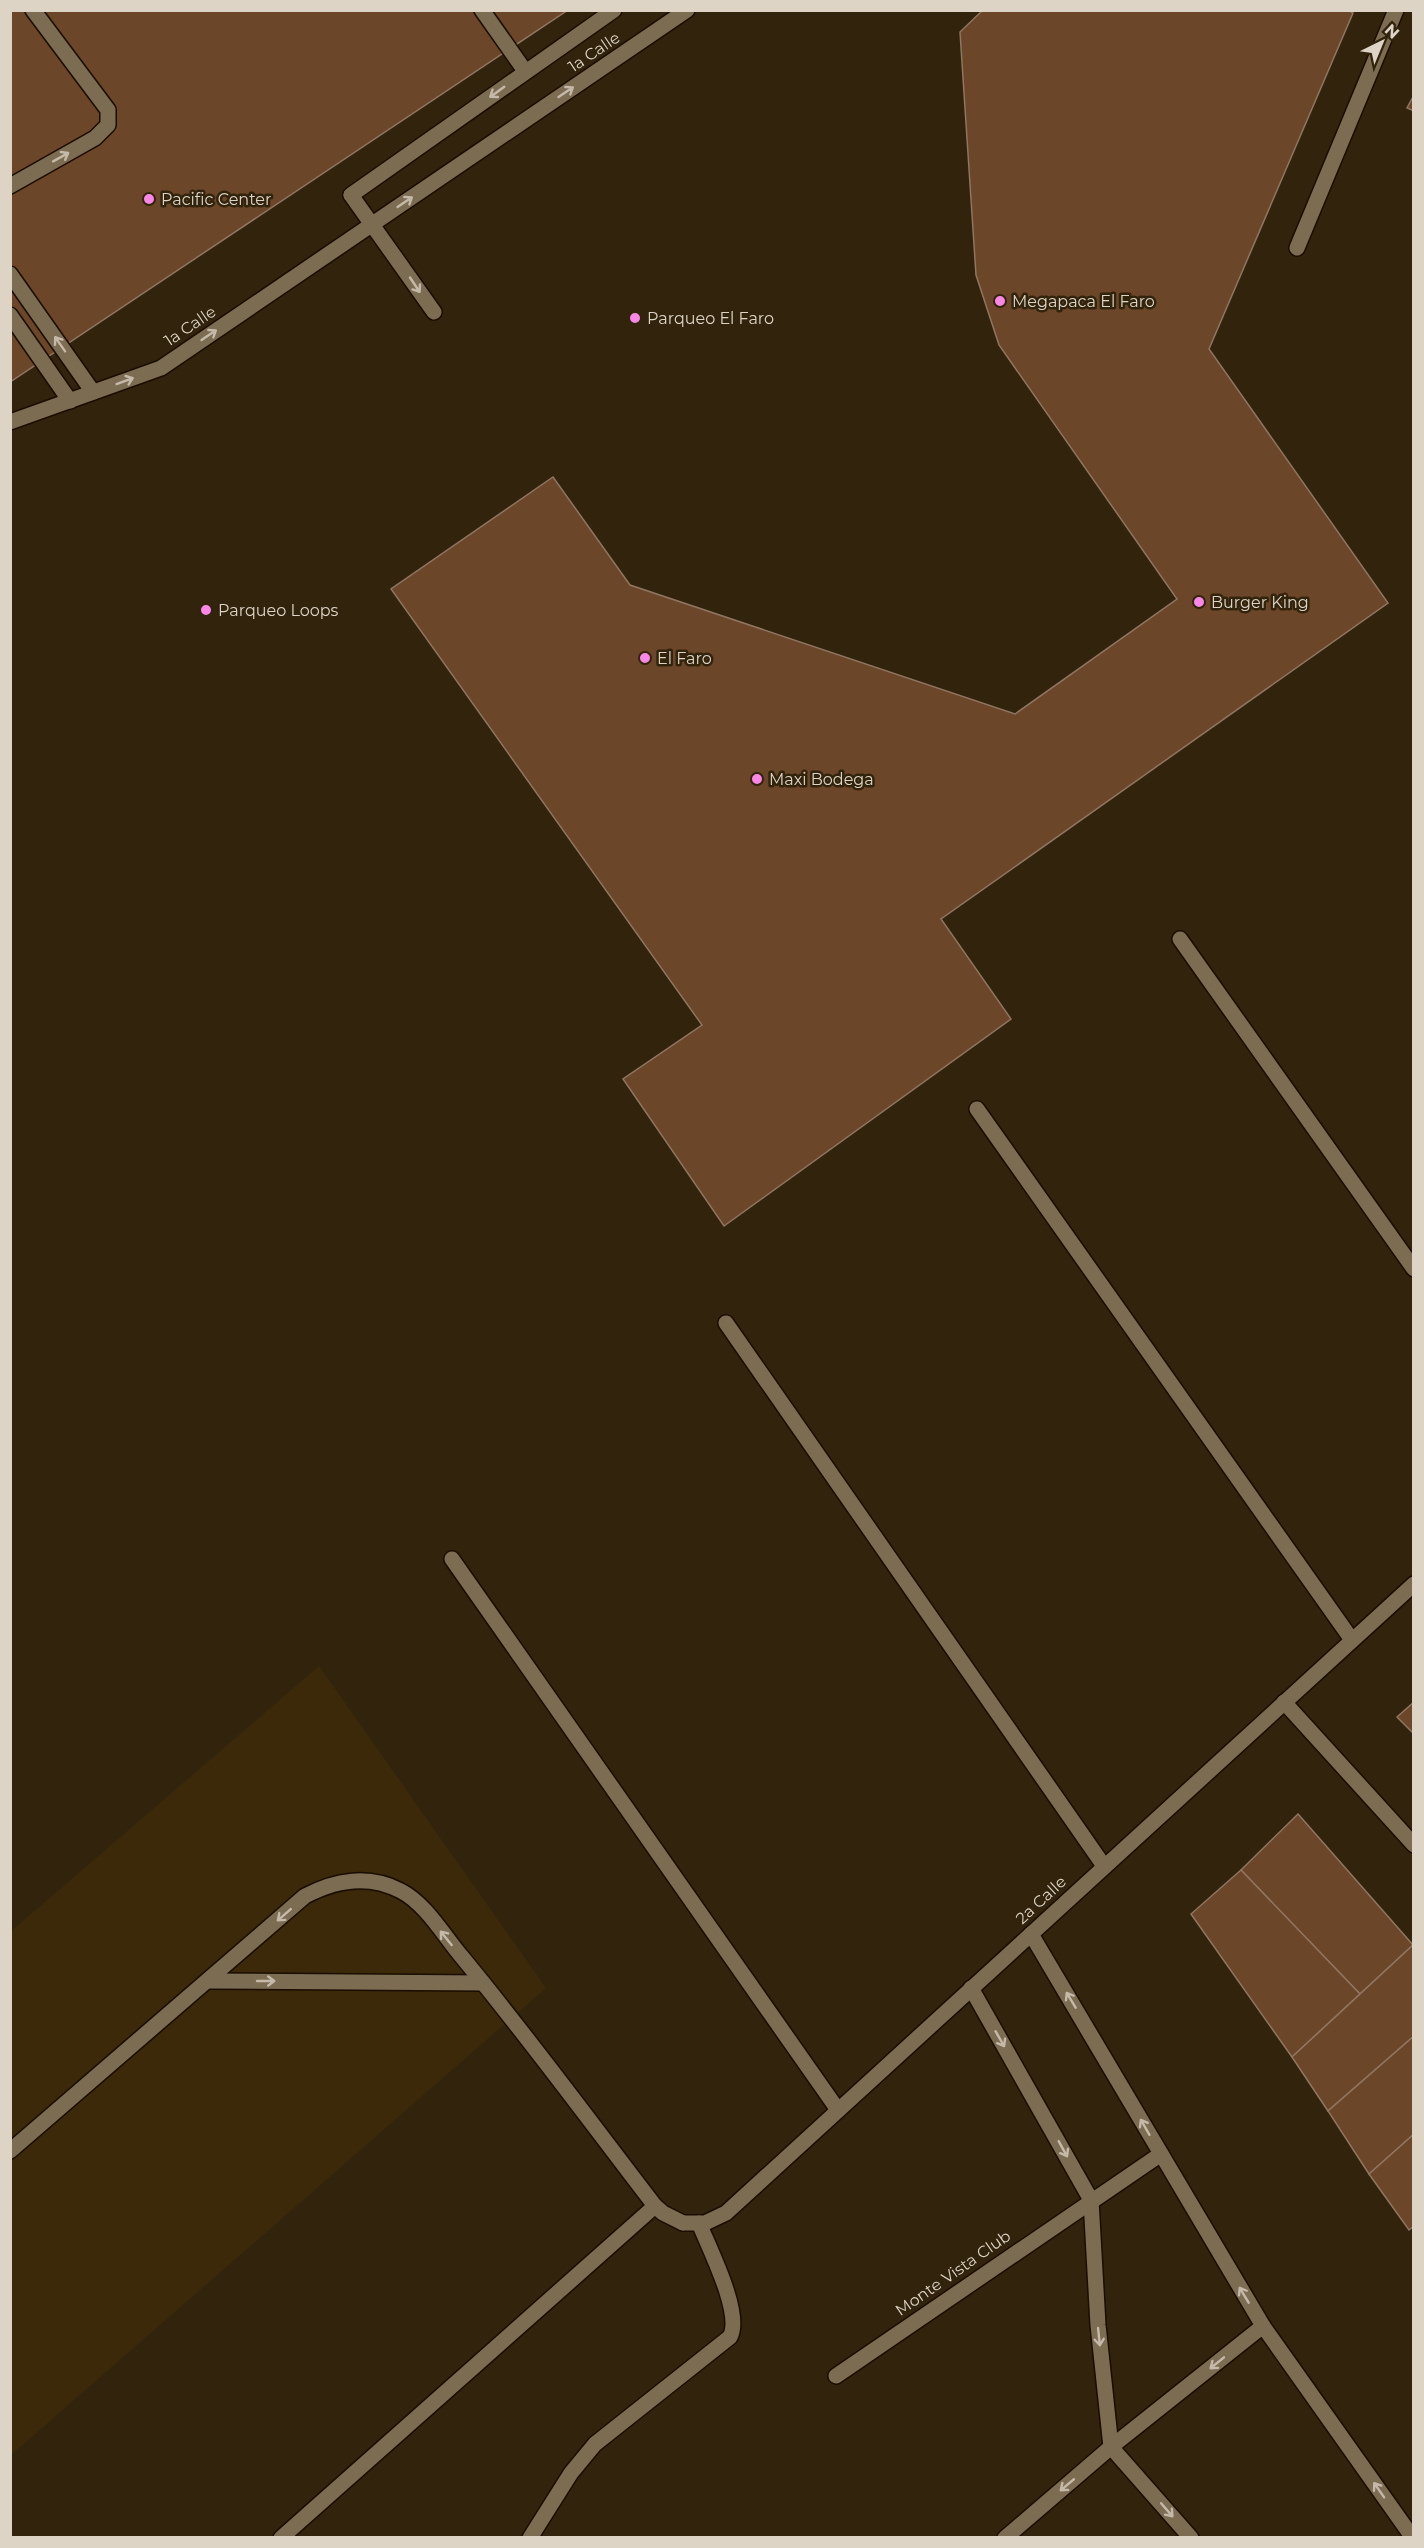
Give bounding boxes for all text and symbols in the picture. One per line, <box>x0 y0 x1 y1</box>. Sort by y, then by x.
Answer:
north arrow <box>1352 12 1412 72</box>
text: N <box>1381 20 1403 43</box>
street label: 1a Calle <box>565 28 623 76</box>
one-way arrow <box>489 85 505 98</box>
one-way arrow <box>558 86 574 98</box>
one-way arrow <box>52 151 70 162</box>
place label: Pacific Center <box>161 190 271 209</box>
marker: Pacific Center <box>142 192 156 206</box>
one-way arrow <box>396 195 413 207</box>
one-way arrow <box>409 276 421 293</box>
place label: Megapaca El Faro <box>1012 292 1155 311</box>
marker: Megapaca El Faro <box>993 294 1007 308</box>
street label: 1a Calle <box>161 302 219 350</box>
place label: Parqueo El Faro <box>647 309 774 328</box>
marker: Parqueo El Faro <box>628 311 642 325</box>
one-way arrow <box>200 329 217 341</box>
one-way arrow <box>54 337 66 353</box>
one-way arrow <box>115 374 134 385</box>
place label: Burger King <box>1211 593 1309 612</box>
marker: Burger King <box>1192 595 1206 609</box>
place label: Parqueo Loops <box>218 601 339 620</box>
marker: Parqueo Loops <box>199 603 213 617</box>
place label: El Faro <box>657 649 712 668</box>
marker: El Faro <box>638 651 652 665</box>
place label: Maxi Bodega <box>769 770 874 789</box>
marker: Maxi Bodega <box>750 772 764 786</box>
street label: 2a Calle <box>1012 1872 1070 1928</box>
one-way arrow <box>276 1907 292 1921</box>
one-way arrow <box>440 1930 453 1946</box>
one-way arrow <box>256 1975 276 1987</box>
one-way arrow <box>1065 1992 1077 2009</box>
one-way arrow <box>994 2030 1006 2047</box>
one-way arrow <box>1139 2119 1151 2136</box>
one-way arrow <box>1057 2140 1069 2157</box>
street label: Monte Vista Club <box>892 2226 1014 2320</box>
one-way arrow <box>1238 2287 1250 2304</box>
one-way arrow <box>1094 2326 1105 2346</box>
one-way arrow <box>1209 2356 1225 2369</box>
one-way arrow <box>1060 2478 1075 2492</box>
one-way arrow <box>1373 2482 1385 2498</box>
one-way arrow <box>1160 2502 1174 2517</box>

